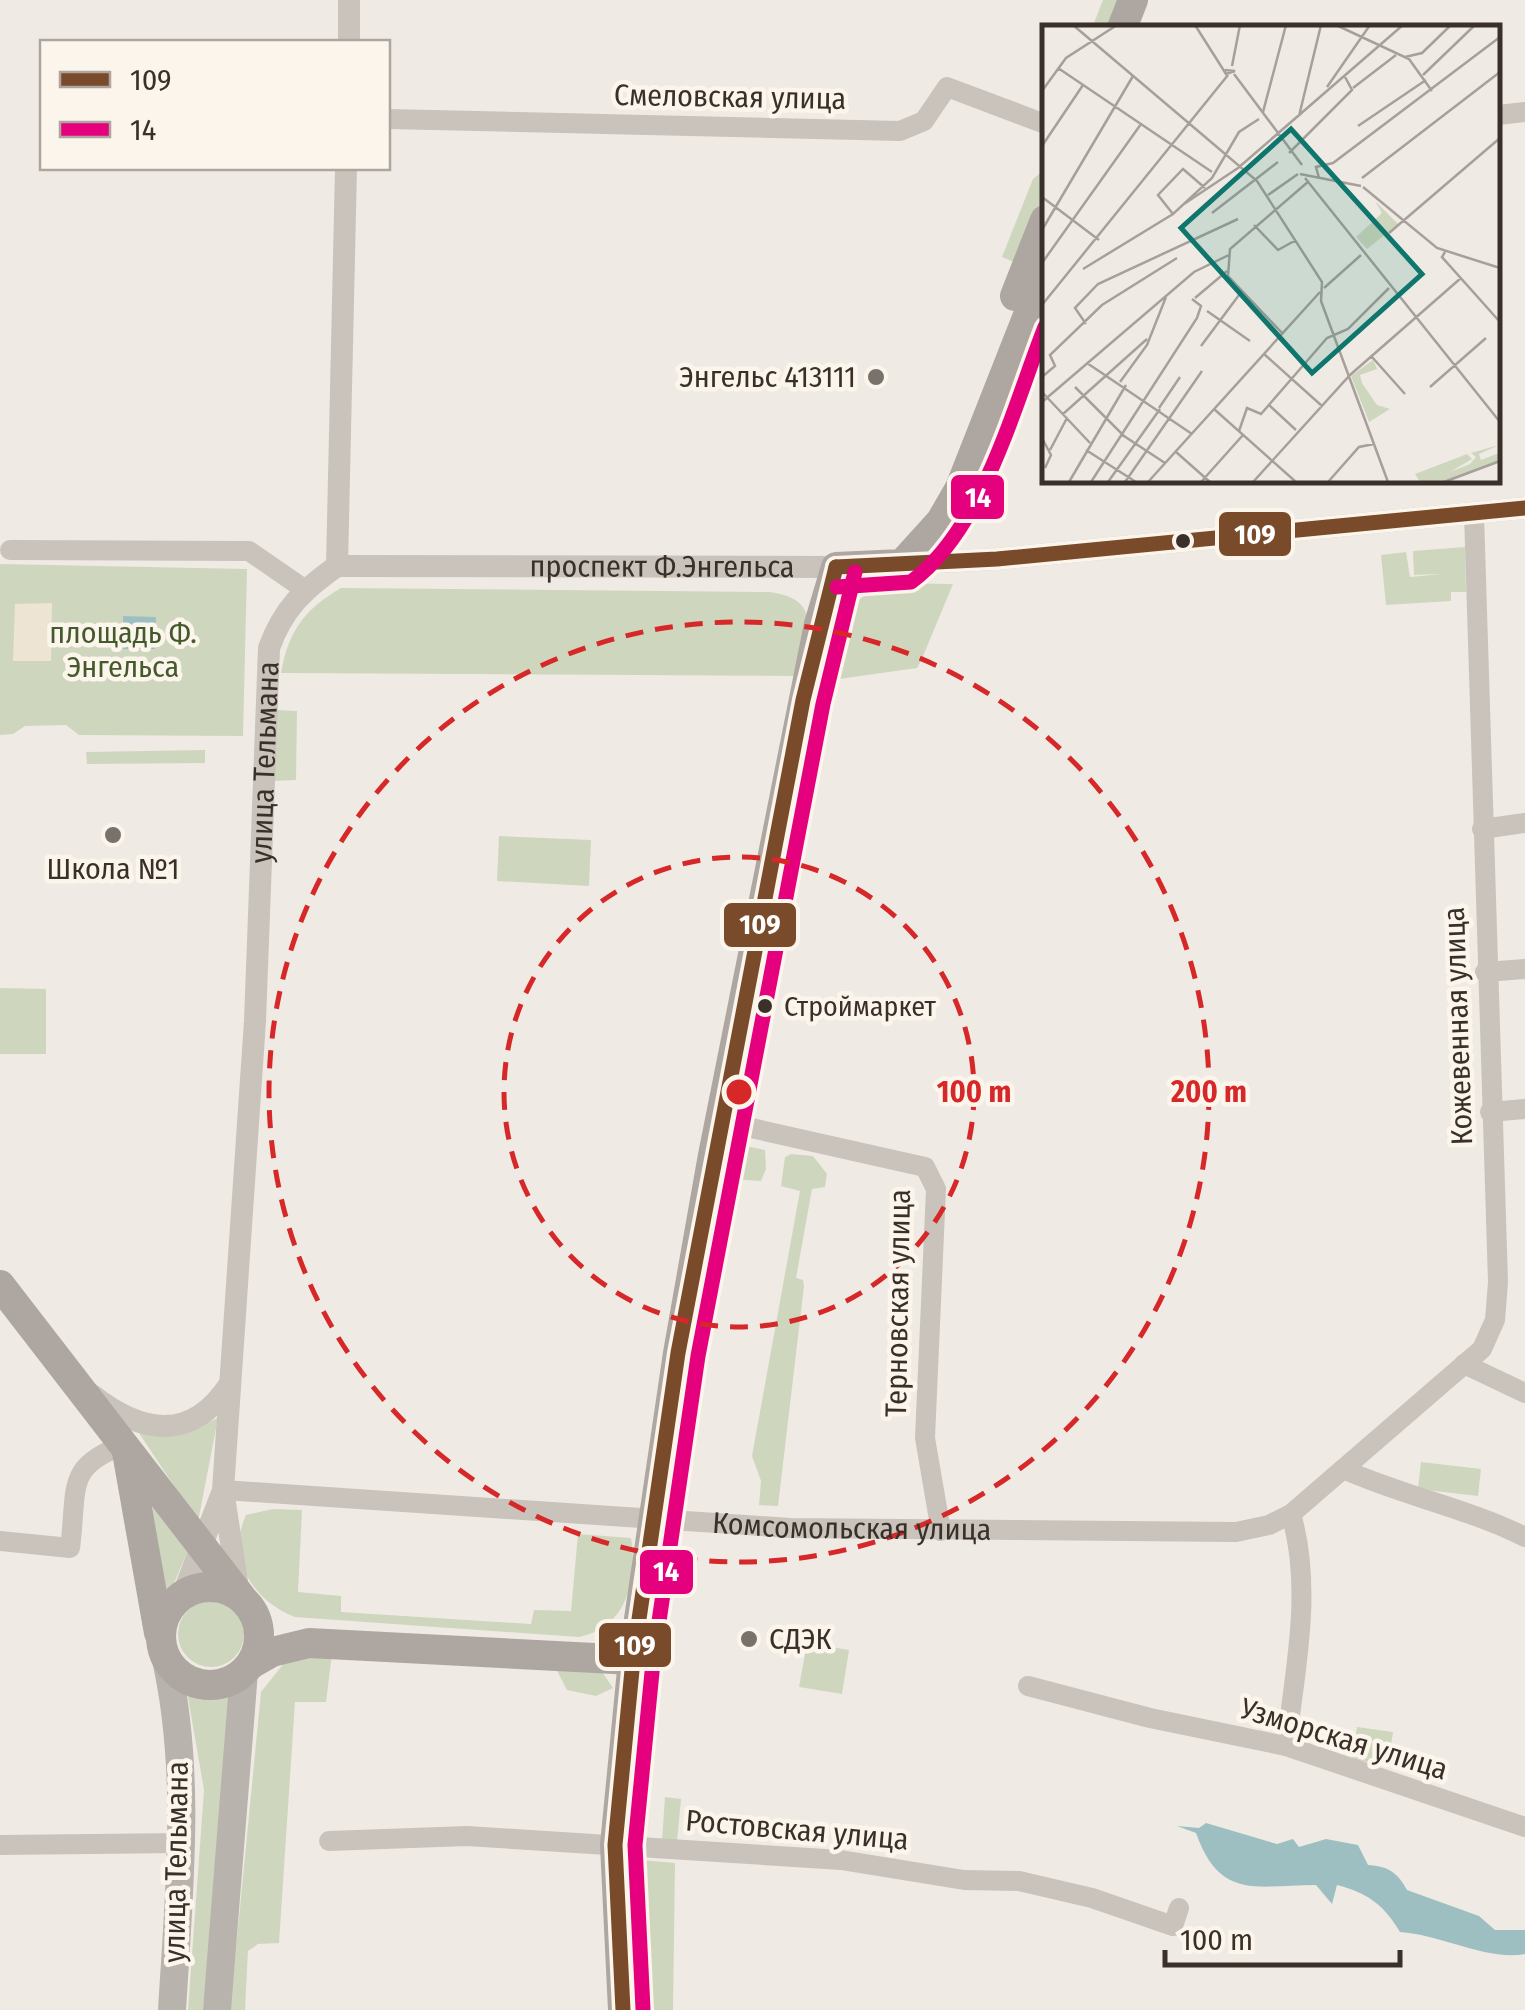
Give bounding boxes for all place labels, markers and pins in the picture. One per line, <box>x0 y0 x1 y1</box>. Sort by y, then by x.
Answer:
place label: Энгельс 413111 <box>679 359 856 395</box>
marker: Энгельс 413111 <box>865 366 887 388</box>
unlabelled marker <box>1173 531 1193 551</box>
marker: Школа №1 <box>102 824 124 846</box>
place label: Школа №1 <box>46 851 180 887</box>
place label: Строймаркет <box>784 990 937 1023</box>
marker: Строймаркет <box>755 996 775 1016</box>
centre of rings <box>721 1074 757 1110</box>
place label: СДЭК <box>769 1621 831 1657</box>
marker: СДЭК <box>738 1628 760 1650</box>

